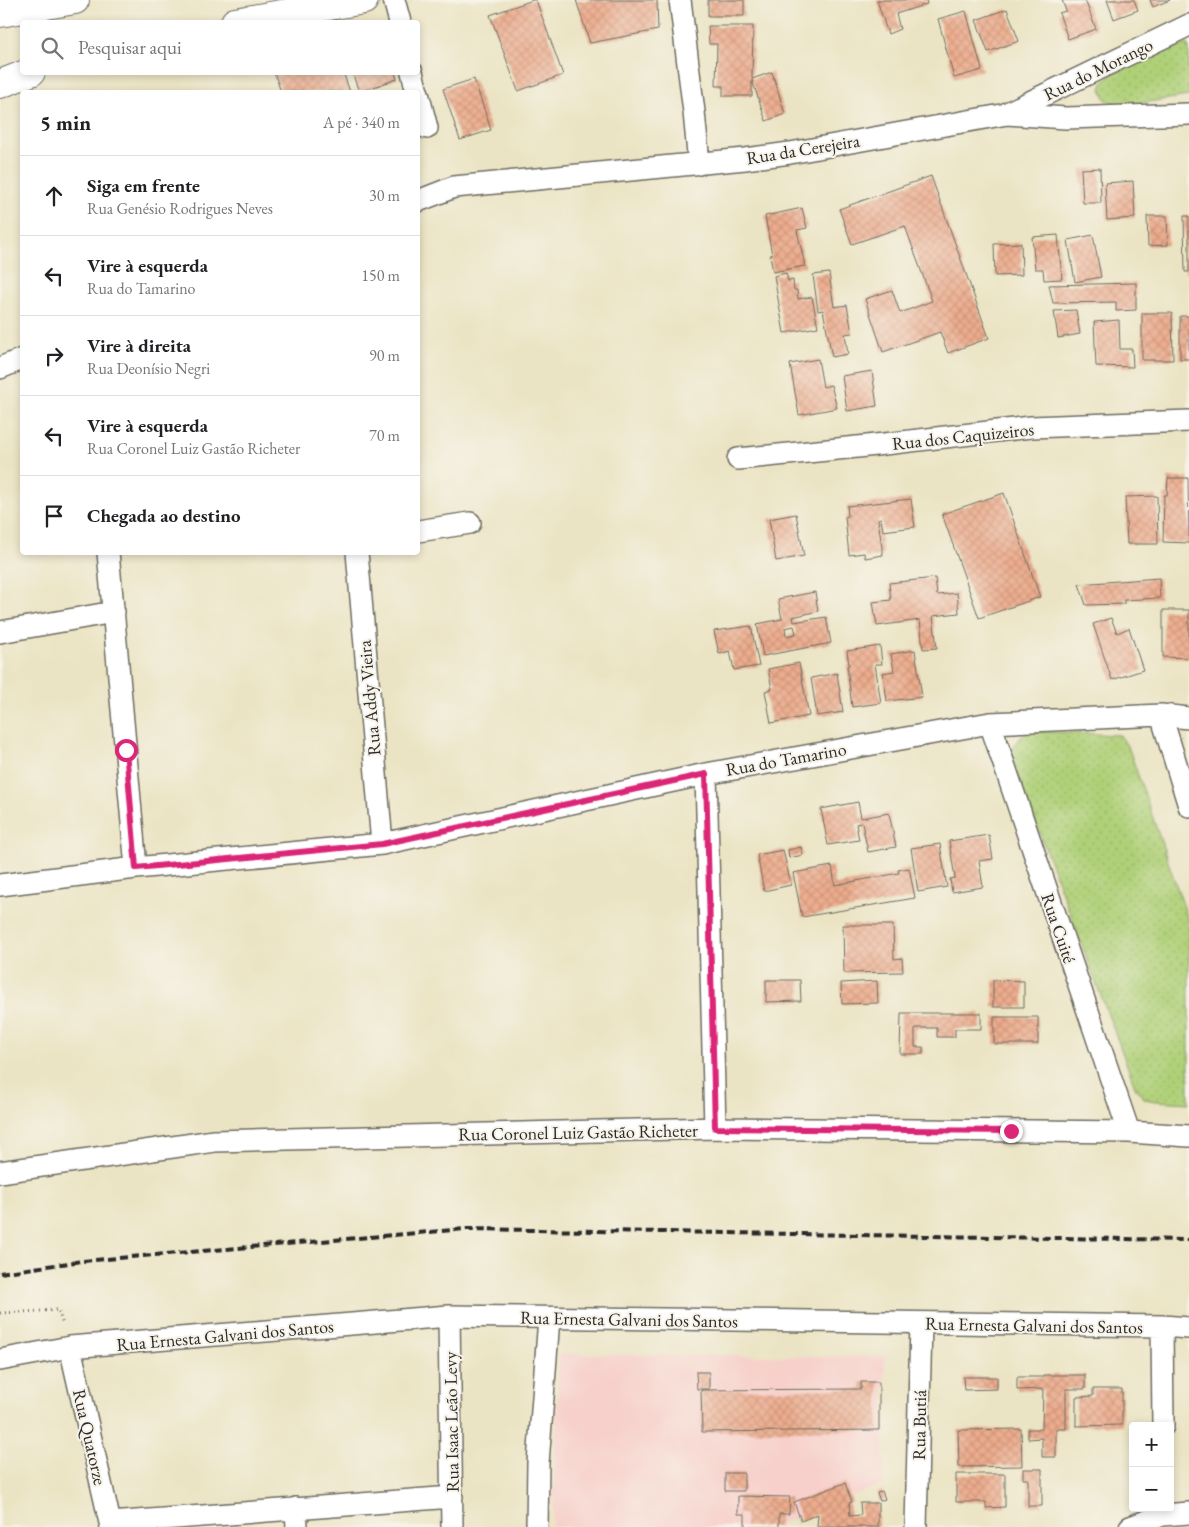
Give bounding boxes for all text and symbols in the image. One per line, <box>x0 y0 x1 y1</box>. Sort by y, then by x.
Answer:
search box <box>20 20 420 75</box>
street label: Rua do Morango <box>1040 33 1157 105</box>
icon: search <box>38 34 66 62</box>
text: Pesquisar aqui <box>78 35 182 60</box>
text: 5 min <box>40 109 91 136</box>
text: A pé · 340 m <box>323 112 400 133</box>
street label: Rua da Cerejeira <box>745 129 862 169</box>
text: Siga em frente <box>87 173 200 198</box>
icon: ahead <box>40 182 68 210</box>
text: 30 m <box>369 185 400 206</box>
text: Rua Genésio Rodrigues Neves <box>87 198 273 219</box>
text: Vire à esquerda <box>87 253 208 278</box>
icon: left <box>40 262 68 290</box>
text: 150 m <box>361 265 400 286</box>
text: Rua do Tamarino <box>87 278 196 299</box>
text: Vire à direita <box>87 333 191 358</box>
icon: right <box>40 342 68 370</box>
text: 90 m <box>369 345 400 366</box>
text: Rua Deonísio Negri <box>87 358 210 379</box>
text: Vire à esquerda <box>87 413 208 438</box>
street label: Rua dos Caquizeiros <box>891 417 1035 455</box>
icon: left <box>40 422 68 450</box>
text: 70 m <box>369 425 400 446</box>
text: Rua Coronel Luiz Gastão Richeter <box>87 438 300 459</box>
icon: arrive <box>40 502 68 530</box>
text: Chegada ao destino <box>87 503 241 528</box>
street label: Rua Addy Vieira <box>352 638 386 757</box>
street label: Rua do Tamarino <box>724 737 848 781</box>
route start <box>115 739 138 762</box>
street label: Rua Cuité <box>1036 890 1082 966</box>
street label: Rua Coronel Luiz Gastão Richeter <box>458 1118 698 1146</box>
route end <box>1000 1120 1023 1143</box>
street label: Rua Ernesta Galvani dos Santos <box>520 1306 738 1332</box>
street label: Rua Ernesta Galvani dos Santos <box>925 1312 1143 1338</box>
street label: Rua Ernesta Galvani dos Santos <box>115 1314 335 1356</box>
street label: Rua Isaac Leão Levy <box>438 1351 464 1493</box>
street label: Rua Quatorze <box>68 1387 112 1487</box>
street label: Rua Butiá <box>907 1389 931 1460</box>
map controls <box>1129 1422 1174 1512</box>
button: + <box>1129 1422 1174 1467</box>
button: − <box>1129 1467 1174 1512</box>

